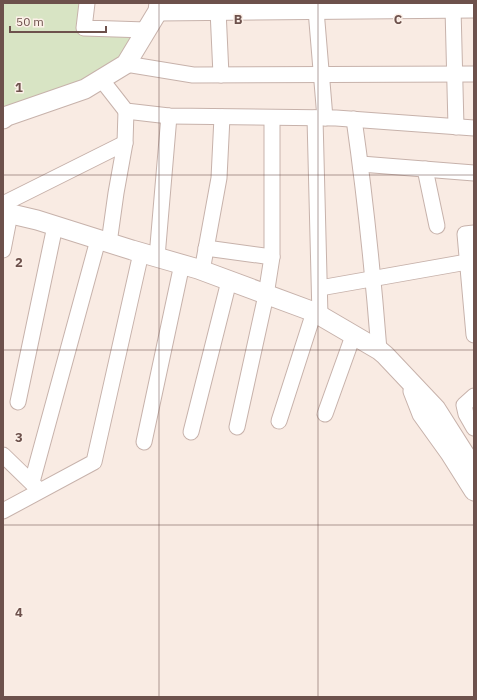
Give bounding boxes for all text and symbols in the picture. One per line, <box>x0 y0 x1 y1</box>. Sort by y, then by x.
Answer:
scale bar <box>10 8 106 34</box>
text: B <box>234 11 243 28</box>
text: C <box>394 11 403 28</box>
text: 50 m <box>16 14 44 29</box>
text: 1 <box>15 79 23 96</box>
text: 2 <box>15 254 23 271</box>
text: 3 <box>15 429 23 446</box>
text: 4 <box>15 604 23 621</box>

